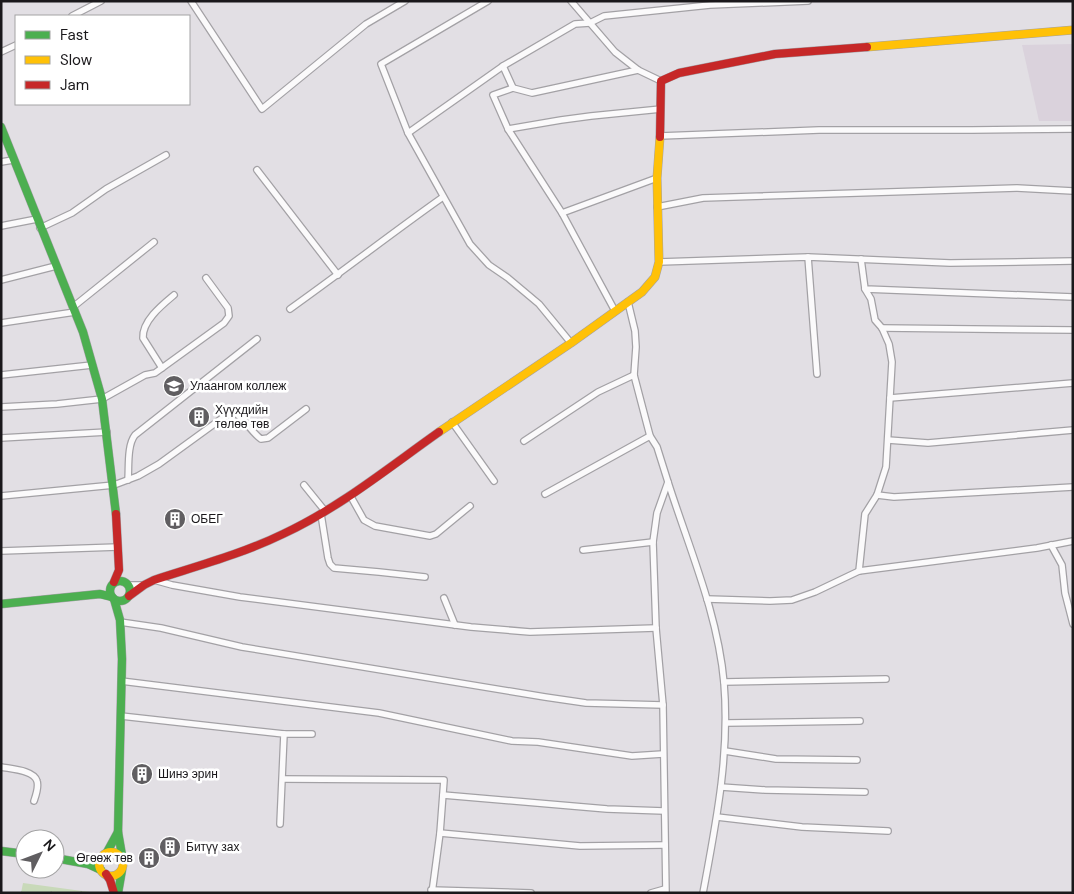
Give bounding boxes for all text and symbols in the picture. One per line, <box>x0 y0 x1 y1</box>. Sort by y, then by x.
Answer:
legend <box>15 15 190 105</box>
text: Fast <box>60 25 89 45</box>
text: Slow <box>60 50 93 70</box>
text: Jam <box>60 75 89 95</box>
school or university icon: Улаангом коллеж <box>162 374 186 398</box>
place label: Улаангом коллеж <box>190 378 286 394</box>
place label: Хүүхдийн төлөө төв <box>215 402 269 432</box>
building icon: Хүүхдийн төлөө төв <box>187 405 211 429</box>
building icon: ОБЕГ <box>163 507 187 531</box>
place label: ОБЕГ <box>191 511 223 527</box>
building icon: Шинэ эрин <box>130 762 154 786</box>
place label: Шинэ эрин <box>158 766 218 782</box>
north arrow <box>15 829 65 879</box>
text: N <box>40 835 60 855</box>
building icon: Битүү зах <box>158 835 182 859</box>
place label: Битүү зах <box>186 839 239 855</box>
building icon: Өгөөж төв <box>137 846 161 870</box>
place label: Өгөөж төв <box>76 850 133 866</box>

